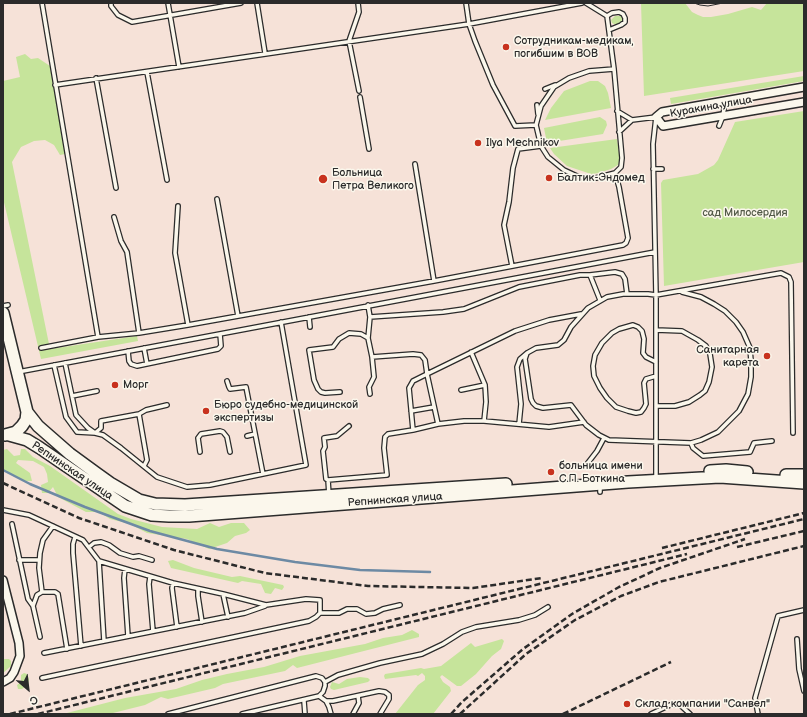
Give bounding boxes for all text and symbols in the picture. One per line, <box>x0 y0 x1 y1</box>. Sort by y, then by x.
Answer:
place label: Сотрудникам-медикам, погибшим в ВОВ <box>514 34 633 60</box>
marker: Сотрудникам-медикам, погибшим в ВОВ <box>501 42 511 52</box>
street label: Куракина улица <box>669 93 753 121</box>
place label: Ilya Mechnikov <box>486 136 559 150</box>
marker: Ilya Mechnikov <box>473 138 483 148</box>
place label: Больница Петра Великого <box>332 166 414 192</box>
place label: Балтик-Эндомед <box>557 171 645 185</box>
marker: Больница Петра Великого <box>317 173 329 185</box>
marker: Балтик-Эндомед <box>544 173 554 183</box>
park label: сад Милосердия <box>702 206 788 220</box>
place label: Санитарная карета <box>696 343 759 369</box>
marker: Санитарная карета <box>762 351 772 361</box>
place label: Морг <box>123 378 148 392</box>
marker: Морг <box>110 380 120 390</box>
place label: Бюро судебно-медицинской экспертизы <box>214 398 358 424</box>
marker: Бюро судебно-медицинской экспертизы <box>201 406 211 416</box>
street label: Репнинская улица <box>29 439 115 503</box>
place label: больница имени С.П. Боткина <box>559 459 643 485</box>
marker: больница имени С.П. Боткина <box>546 467 556 477</box>
street label: Репнинская улица <box>347 490 443 510</box>
north arrow <box>8 669 48 709</box>
text: С <box>27 693 40 708</box>
place label: Склад компании "Санвел" <box>635 697 770 711</box>
marker: Склад компании "Санвел" <box>622 699 632 709</box>

